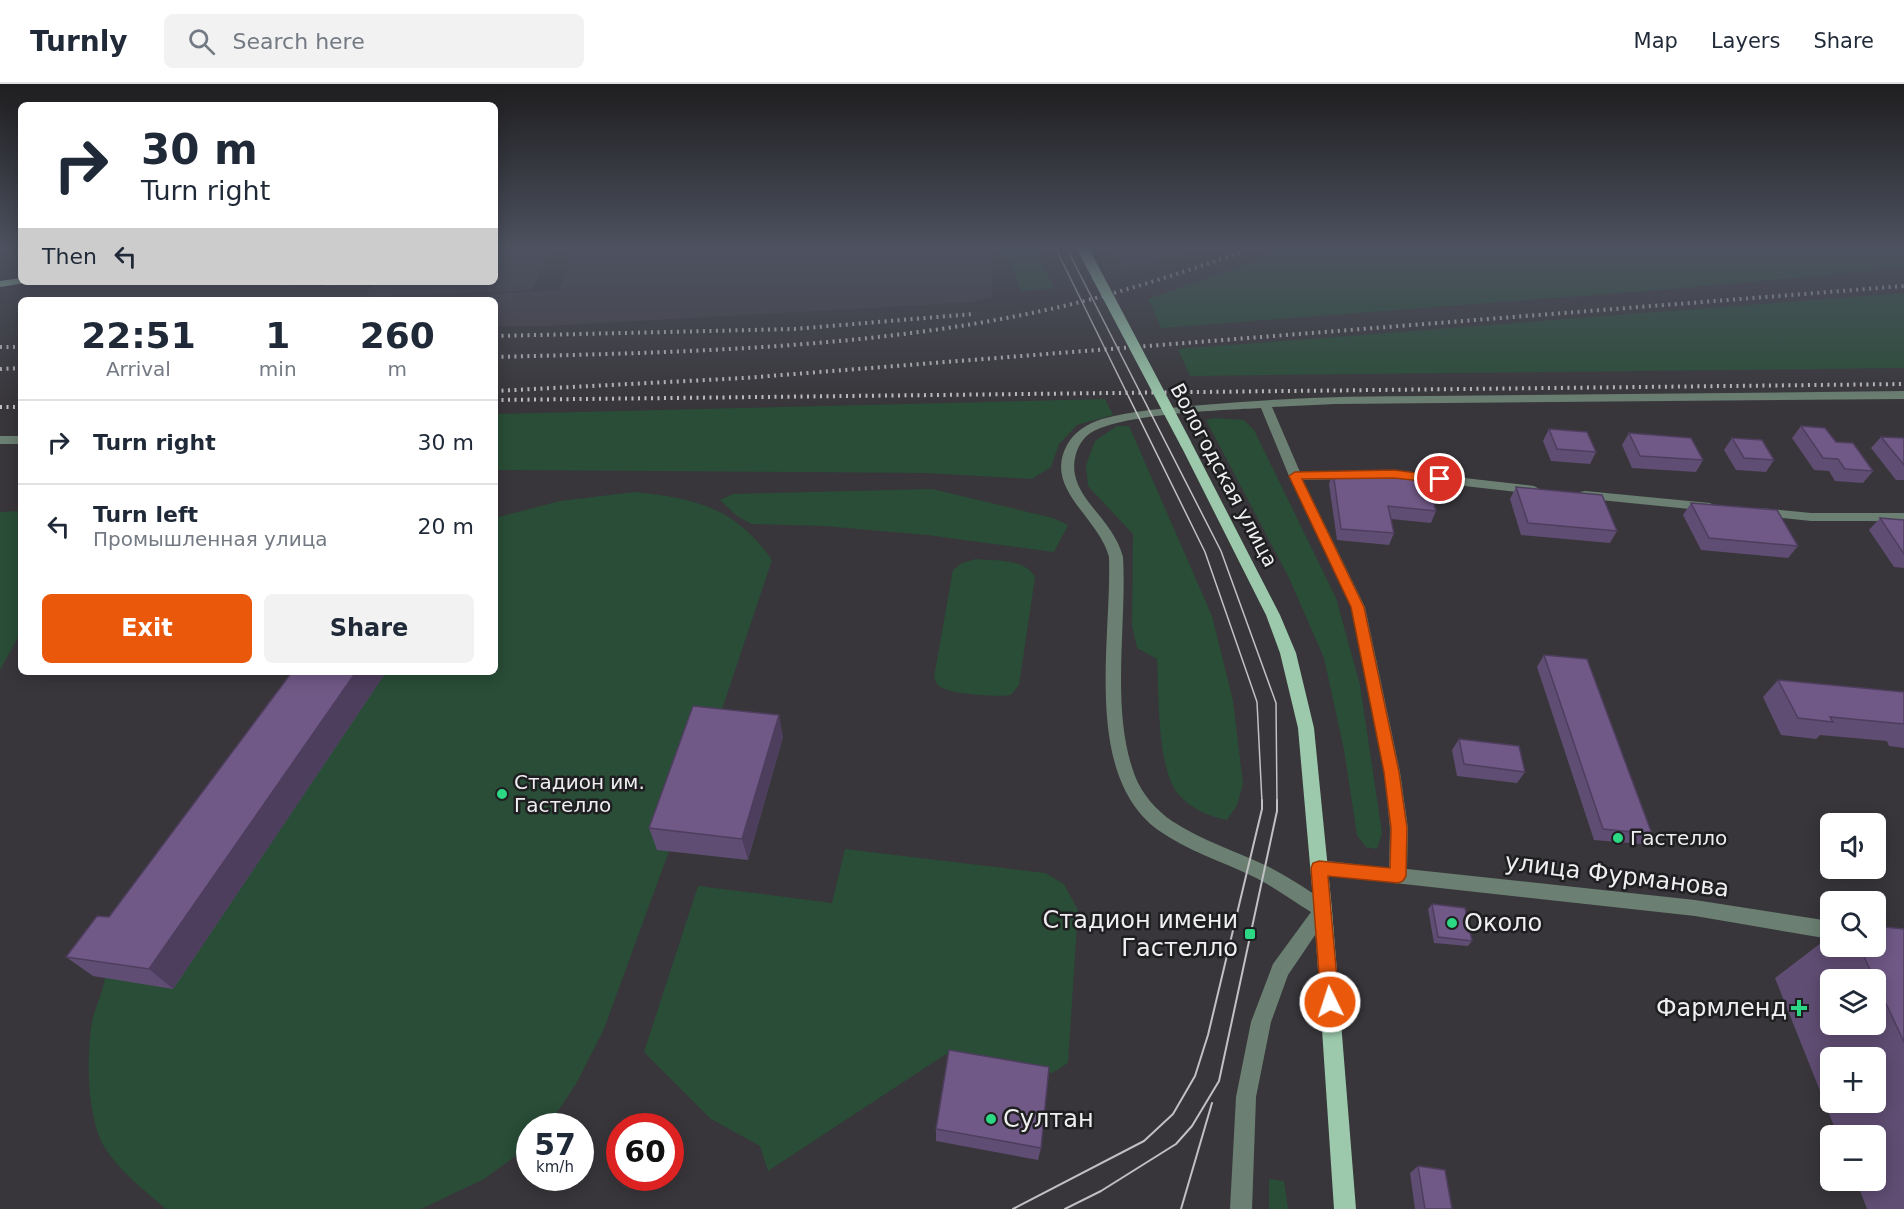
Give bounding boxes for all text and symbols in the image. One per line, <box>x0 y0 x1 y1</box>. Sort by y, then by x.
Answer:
search box <box>164 14 584 68</box>
text: Turnly <box>30 25 128 58</box>
icon: search <box>185 25 218 58</box>
text: Search here <box>233 29 365 54</box>
text: Map <box>1634 29 1678 53</box>
text: Layers <box>1711 29 1780 53</box>
text: Share <box>1813 29 1874 53</box>
text: 30 m <box>141 125 258 174</box>
icon: right <box>42 126 120 204</box>
text: Turn right <box>141 175 270 206</box>
icon: left <box>109 240 142 273</box>
text: Then <box>42 244 97 269</box>
text: 22:51 <box>81 315 196 356</box>
text: 1 <box>265 315 290 356</box>
text: 260 <box>360 315 435 356</box>
text: Arrival <box>106 357 171 381</box>
text: min <box>259 357 297 381</box>
text: m <box>388 357 407 381</box>
street label: Вологодская улица <box>1165 379 1283 571</box>
icon: right <box>42 426 75 459</box>
text: Turn right <box>93 430 216 455</box>
text: 30 m <box>418 430 474 455</box>
pin <box>1414 453 1465 504</box>
icon: arrive <box>1423 462 1456 495</box>
text: Turn left <box>93 502 198 527</box>
icon: left <box>42 510 75 543</box>
text: 20 m <box>418 514 474 539</box>
text: Промышленная улица <box>93 527 328 551</box>
button: Exit <box>42 594 252 663</box>
button: Share <box>264 594 474 663</box>
place label: Стадион им. Гастелло <box>514 770 645 817</box>
marker: Стадион им. Гастелло <box>495 787 509 801</box>
map controls <box>1820 813 1886 1191</box>
button: sound <box>1820 813 1886 879</box>
place label: Гастелло <box>1630 826 1727 850</box>
marker: Гастелло <box>1611 831 1625 845</box>
street label: улица Фурманова <box>1503 847 1731 903</box>
button: search <box>1820 891 1886 957</box>
place label: Стадион имени Гастелло <box>1043 906 1238 962</box>
place label: Около <box>1464 909 1542 937</box>
marker: Около <box>1445 916 1459 930</box>
marker: Стадион имени Гастелло <box>1243 927 1257 941</box>
button: layers <box>1820 969 1886 1035</box>
position arrow <box>1298 970 1362 1034</box>
place label: Фармленд <box>1656 994 1787 1022</box>
marker: Фармленд <box>1792 1001 1806 1015</box>
button: + <box>1820 1047 1886 1113</box>
place label: Султан <box>1003 1105 1094 1133</box>
marker: Султан <box>984 1112 998 1126</box>
speed limit sign: 60 <box>606 1113 684 1191</box>
button: − <box>1820 1125 1886 1191</box>
text: 57 <box>534 1127 576 1162</box>
text: km/h <box>536 1158 574 1176</box>

